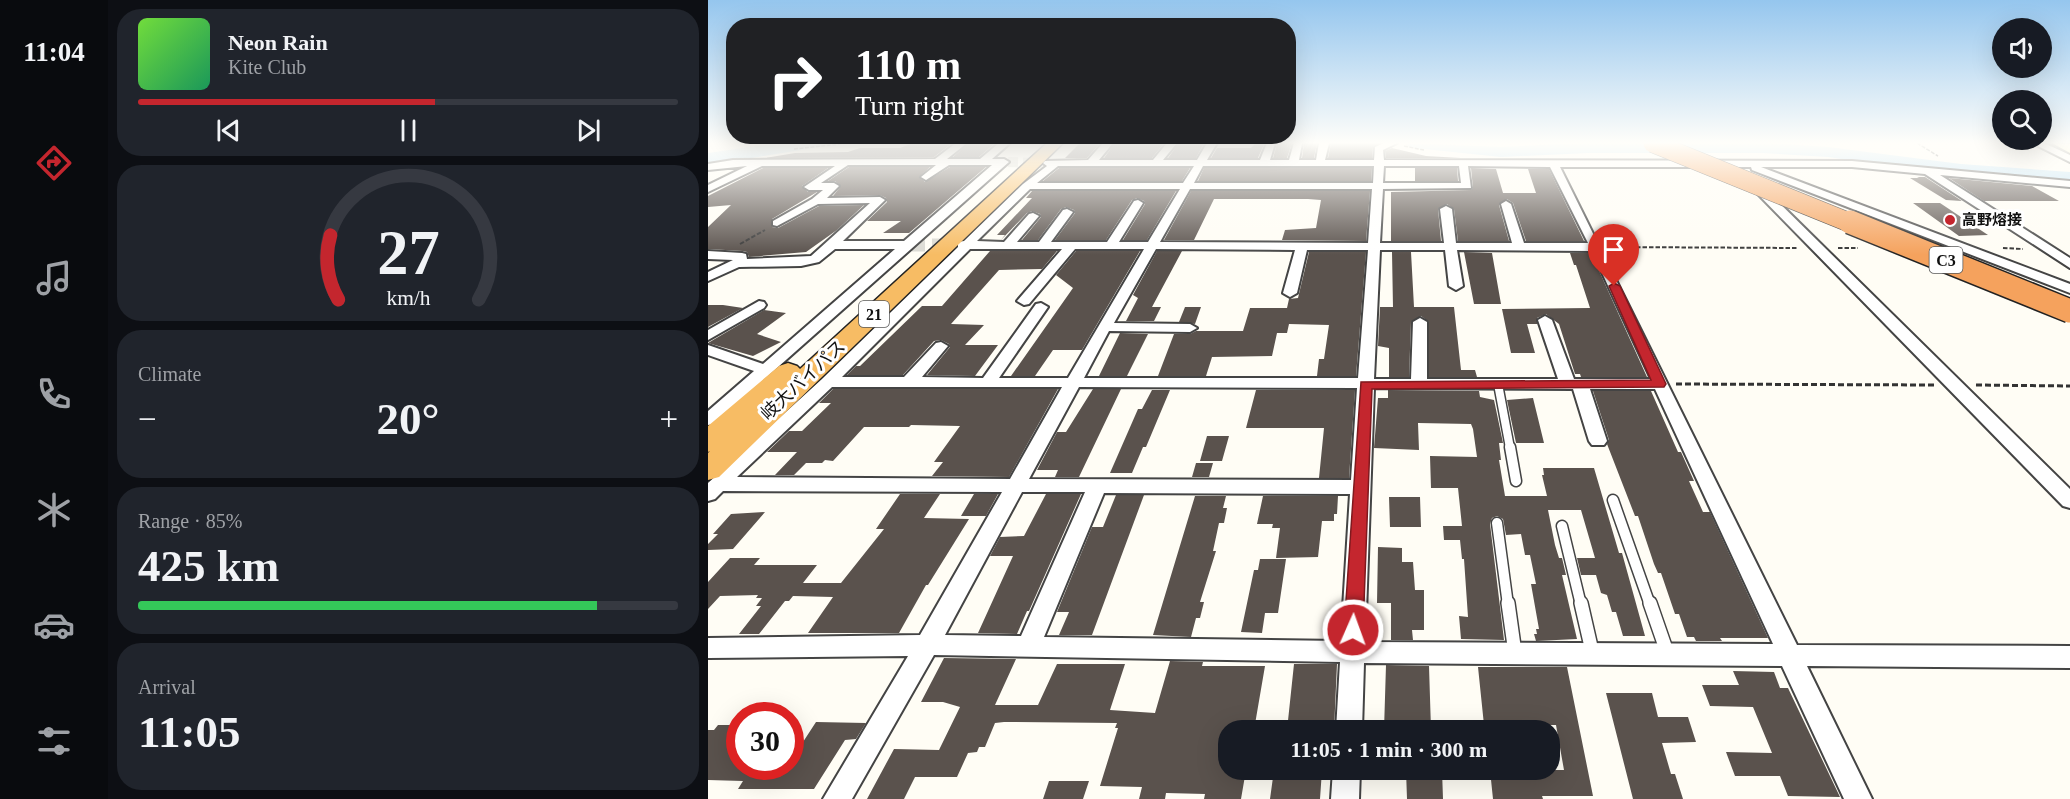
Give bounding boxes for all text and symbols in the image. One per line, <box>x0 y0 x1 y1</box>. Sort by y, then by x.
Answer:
map controls <box>1992 18 2052 150</box>
button: sound <box>1992 18 2052 78</box>
text: Neon Rain <box>228 30 328 55</box>
text: 11:04 <box>23 37 85 67</box>
icon: right <box>756 42 834 120</box>
text: 110 m <box>855 42 961 88</box>
text: Kite Club <box>228 56 306 78</box>
button: search <box>1992 90 2052 150</box>
text: Turn right <box>855 91 964 121</box>
icon: previous <box>212 114 245 147</box>
icon: pause <box>392 114 425 147</box>
icon: next <box>572 114 605 147</box>
icon: directions <box>33 142 75 184</box>
place label: 高野熔接 <box>1962 212 2022 228</box>
marker: 高野熔接 <box>1943 213 1957 227</box>
text: 27 <box>377 218 439 287</box>
pin <box>1588 224 1639 286</box>
icon: arrive <box>1597 233 1630 266</box>
road number: C3 <box>1930 247 1962 273</box>
icon: music <box>33 257 75 299</box>
text: km/h <box>386 287 430 311</box>
road number: 21 <box>859 301 889 327</box>
street label: 岐大バイパス <box>757 336 849 424</box>
text: Climate <box>138 363 201 385</box>
icon: phone <box>33 373 75 415</box>
text: 20° <box>377 394 440 444</box>
text: − <box>138 401 157 437</box>
text: + <box>659 401 678 437</box>
icon: climate <box>33 489 75 531</box>
text: Range · 85% <box>138 510 242 532</box>
text: 425 km <box>138 541 279 591</box>
position arrow <box>1321 598 1385 662</box>
icon: car <box>33 604 75 646</box>
text: Arrival <box>138 676 196 698</box>
speed limit sign: 30 <box>726 702 804 780</box>
text: 11:05 <box>138 707 241 757</box>
icon: filters <box>33 720 75 762</box>
text: 11:05 · 1 min · 300 m <box>1291 737 1487 762</box>

